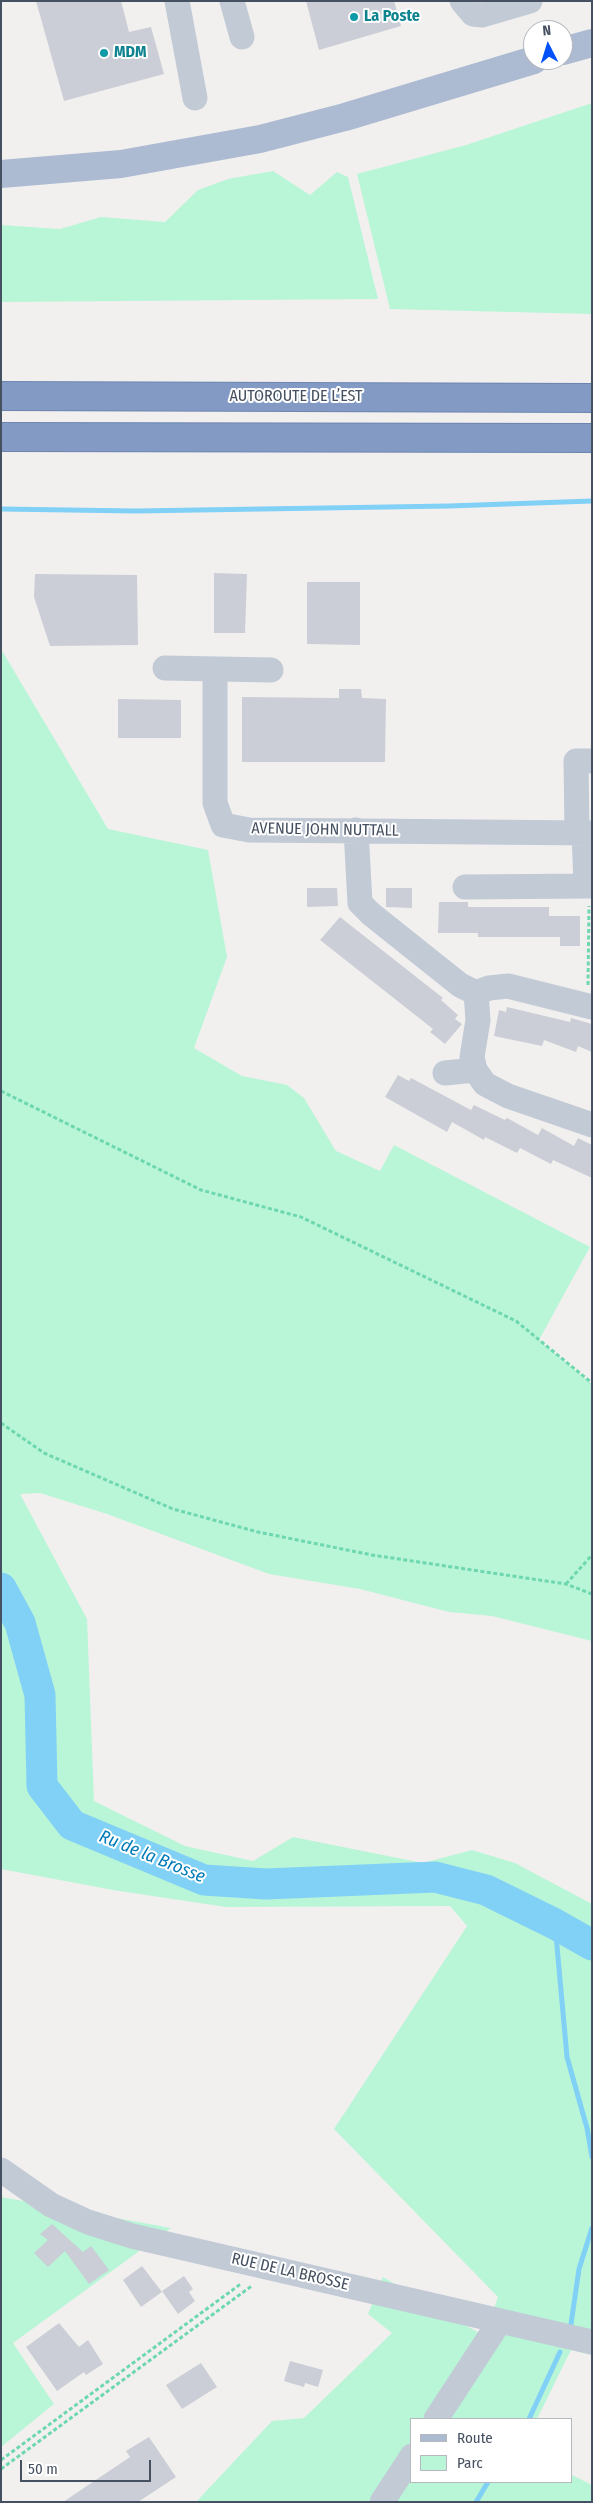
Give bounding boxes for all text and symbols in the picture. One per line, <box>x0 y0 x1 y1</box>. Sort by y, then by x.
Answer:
place label: La Poste <box>364 7 420 27</box>
marker: La Poste <box>348 11 360 23</box>
north arrow <box>523 20 573 70</box>
text: N <box>542 22 552 39</box>
place label: MDM <box>114 43 146 63</box>
marker: MDM <box>98 47 110 59</box>
street label: AUTOROUTE DE L’EST <box>229 387 363 407</box>
street label: AVENUE JOHN NUTTALL <box>251 819 399 841</box>
water label: Ru de la Brosse <box>96 1826 208 1888</box>
street label: RUE DE LA BROSSE <box>230 2249 350 2295</box>
legend <box>410 2418 573 2483</box>
text: Route <box>457 2429 493 2447</box>
scale bar <box>22 2450 154 2482</box>
text: Parc <box>457 2454 483 2472</box>
text: 50 m <box>28 2460 58 2478</box>

